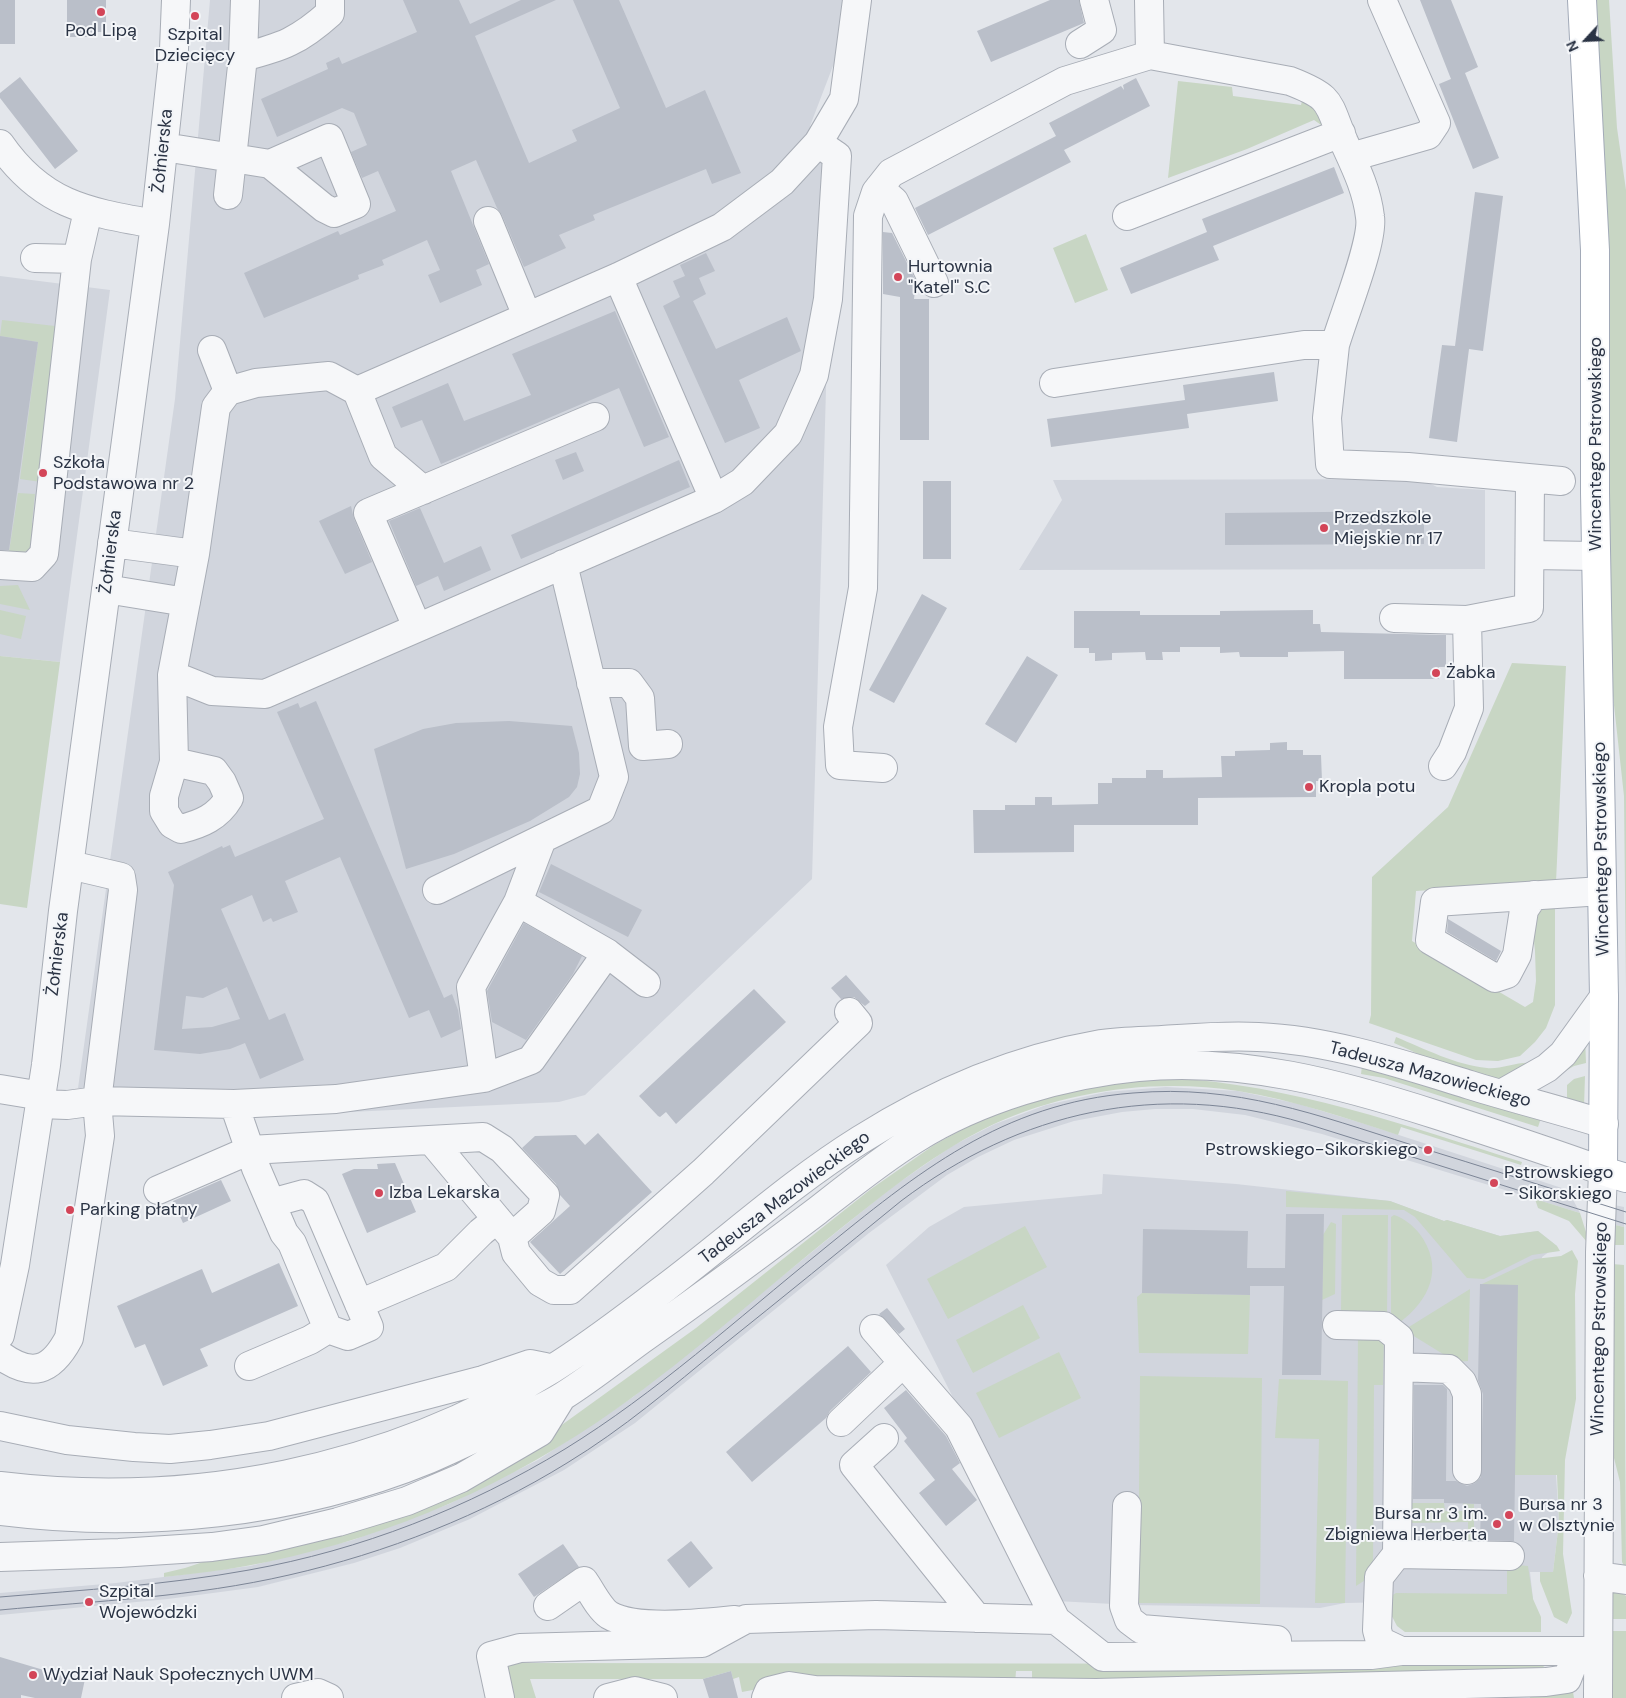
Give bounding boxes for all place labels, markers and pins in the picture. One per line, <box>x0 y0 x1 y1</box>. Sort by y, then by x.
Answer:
marker: Pod Lipą <box>95 6 107 18</box>
marker: Szpital Dziecięcy <box>189 10 201 22</box>
place label: Pod Lipą <box>65 20 137 42</box>
place label: Szpital Dziecięcy <box>155 24 235 66</box>
place label: Hurtownia "Katel" S.C <box>908 256 993 298</box>
marker: Hurtownia "Katel" S.C <box>892 271 904 283</box>
place label: Szkoła Podstawowa nr 2 <box>53 452 194 494</box>
marker: Szkoła Podstawowa nr 2 <box>37 467 49 479</box>
place label: Przedszkole Miejskie nr 17 <box>1334 507 1443 550</box>
marker: Przedszkole Miejskie nr 17 <box>1318 522 1330 534</box>
place label: Żabka <box>1446 662 1496 684</box>
marker: Żabka <box>1430 667 1442 679</box>
place label: Kropla potu <box>1319 776 1415 798</box>
marker: Kropla potu <box>1303 781 1315 793</box>
place label: Pstrowskiego-Sikorskiego <box>1205 1139 1418 1161</box>
marker: Pstrowskiego-Sikorskiego <box>1422 1144 1434 1156</box>
place label: Pstrowskiego - Sikorskiego <box>1504 1162 1613 1204</box>
marker: Pstrowskiego - Sikorskiego <box>1488 1177 1500 1189</box>
place label: Izba Lekarska <box>389 1182 500 1204</box>
marker: Izba Lekarska <box>373 1187 385 1199</box>
place label: Parking płatny <box>80 1199 197 1221</box>
marker: Parking płatny <box>64 1204 76 1216</box>
place label: Bursa nr 3 w Olsztynie <box>1519 1494 1615 1536</box>
place label: Bursa nr 3 im. Zbigniewa Herberta <box>1325 1503 1487 1546</box>
marker: Bursa nr 3 w Olsztynie <box>1503 1509 1515 1521</box>
marker: Bursa nr 3 im. Zbigniewa Herberta <box>1491 1518 1503 1530</box>
place label: Szpital Wojewódzki <box>99 1581 197 1624</box>
marker: Szpital Wojewódzki <box>83 1596 95 1608</box>
place label: Wydział Nauk Społecznych UWM <box>43 1664 314 1686</box>
marker: Wydział Nauk Społecznych UWM <box>27 1669 39 1681</box>

